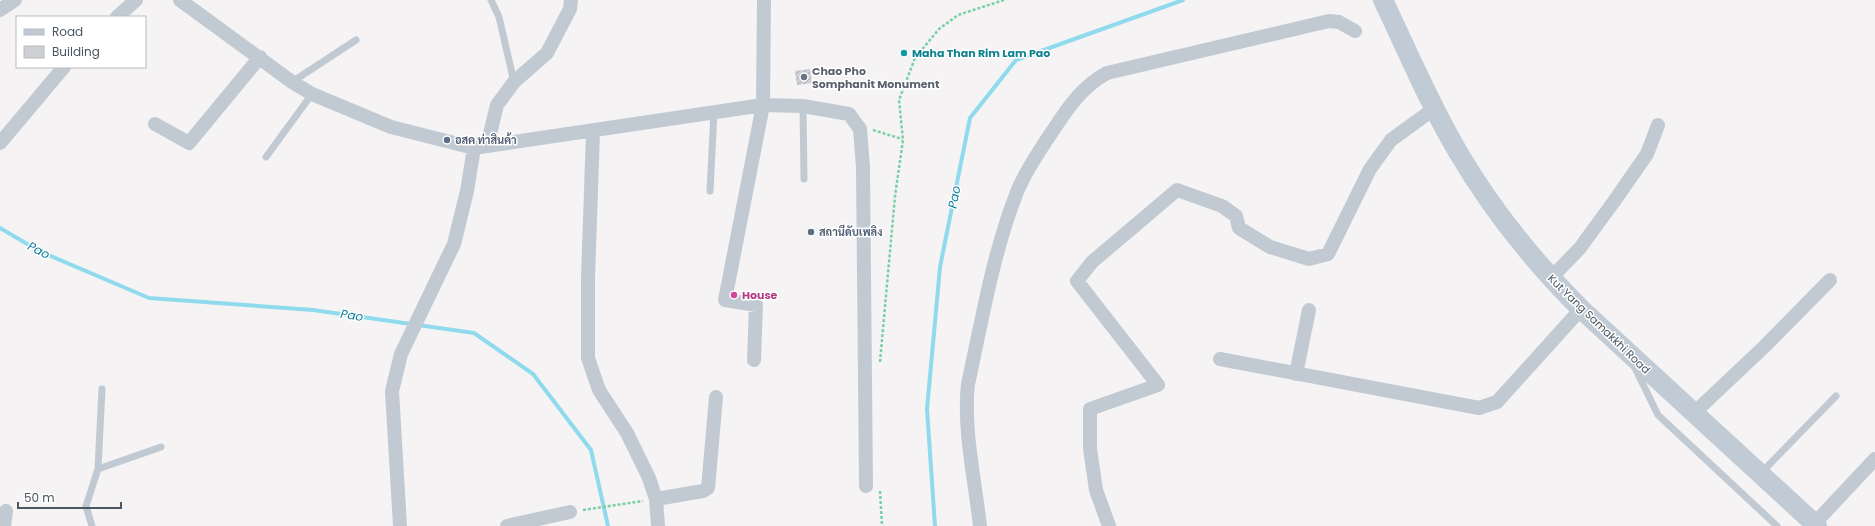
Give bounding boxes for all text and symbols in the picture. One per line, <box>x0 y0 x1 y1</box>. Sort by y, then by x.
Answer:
legend <box>16 16 146 68</box>
text: Road <box>52 23 83 40</box>
text: Building <box>52 43 100 60</box>
place label: Maha Than Rim Lam Pao <box>912 45 1050 61</box>
marker: Maha Than Rim Lam Pao <box>899 48 909 58</box>
place label: Chao Pho Somphanit Monument <box>812 63 940 92</box>
marker: Chao Pho Somphanit Monument <box>799 72 809 82</box>
place label: อสค ท่าสินค้า <box>455 132 517 148</box>
marker: อสค ท่าสินค้า <box>442 135 452 145</box>
water label: Pao <box>943 184 965 210</box>
place label: สถานีดับเพลิง <box>819 224 882 240</box>
marker: สถานีดับเพลิง <box>806 227 816 237</box>
water label: Pao <box>25 237 53 263</box>
street label: Kut Yang Samakkhi Road <box>1544 271 1654 377</box>
place label: House <box>742 287 778 303</box>
marker: House <box>729 290 739 300</box>
water label: Pao <box>340 305 365 325</box>
scale bar <box>18 484 121 510</box>
text: 50 m <box>24 489 55 506</box>

